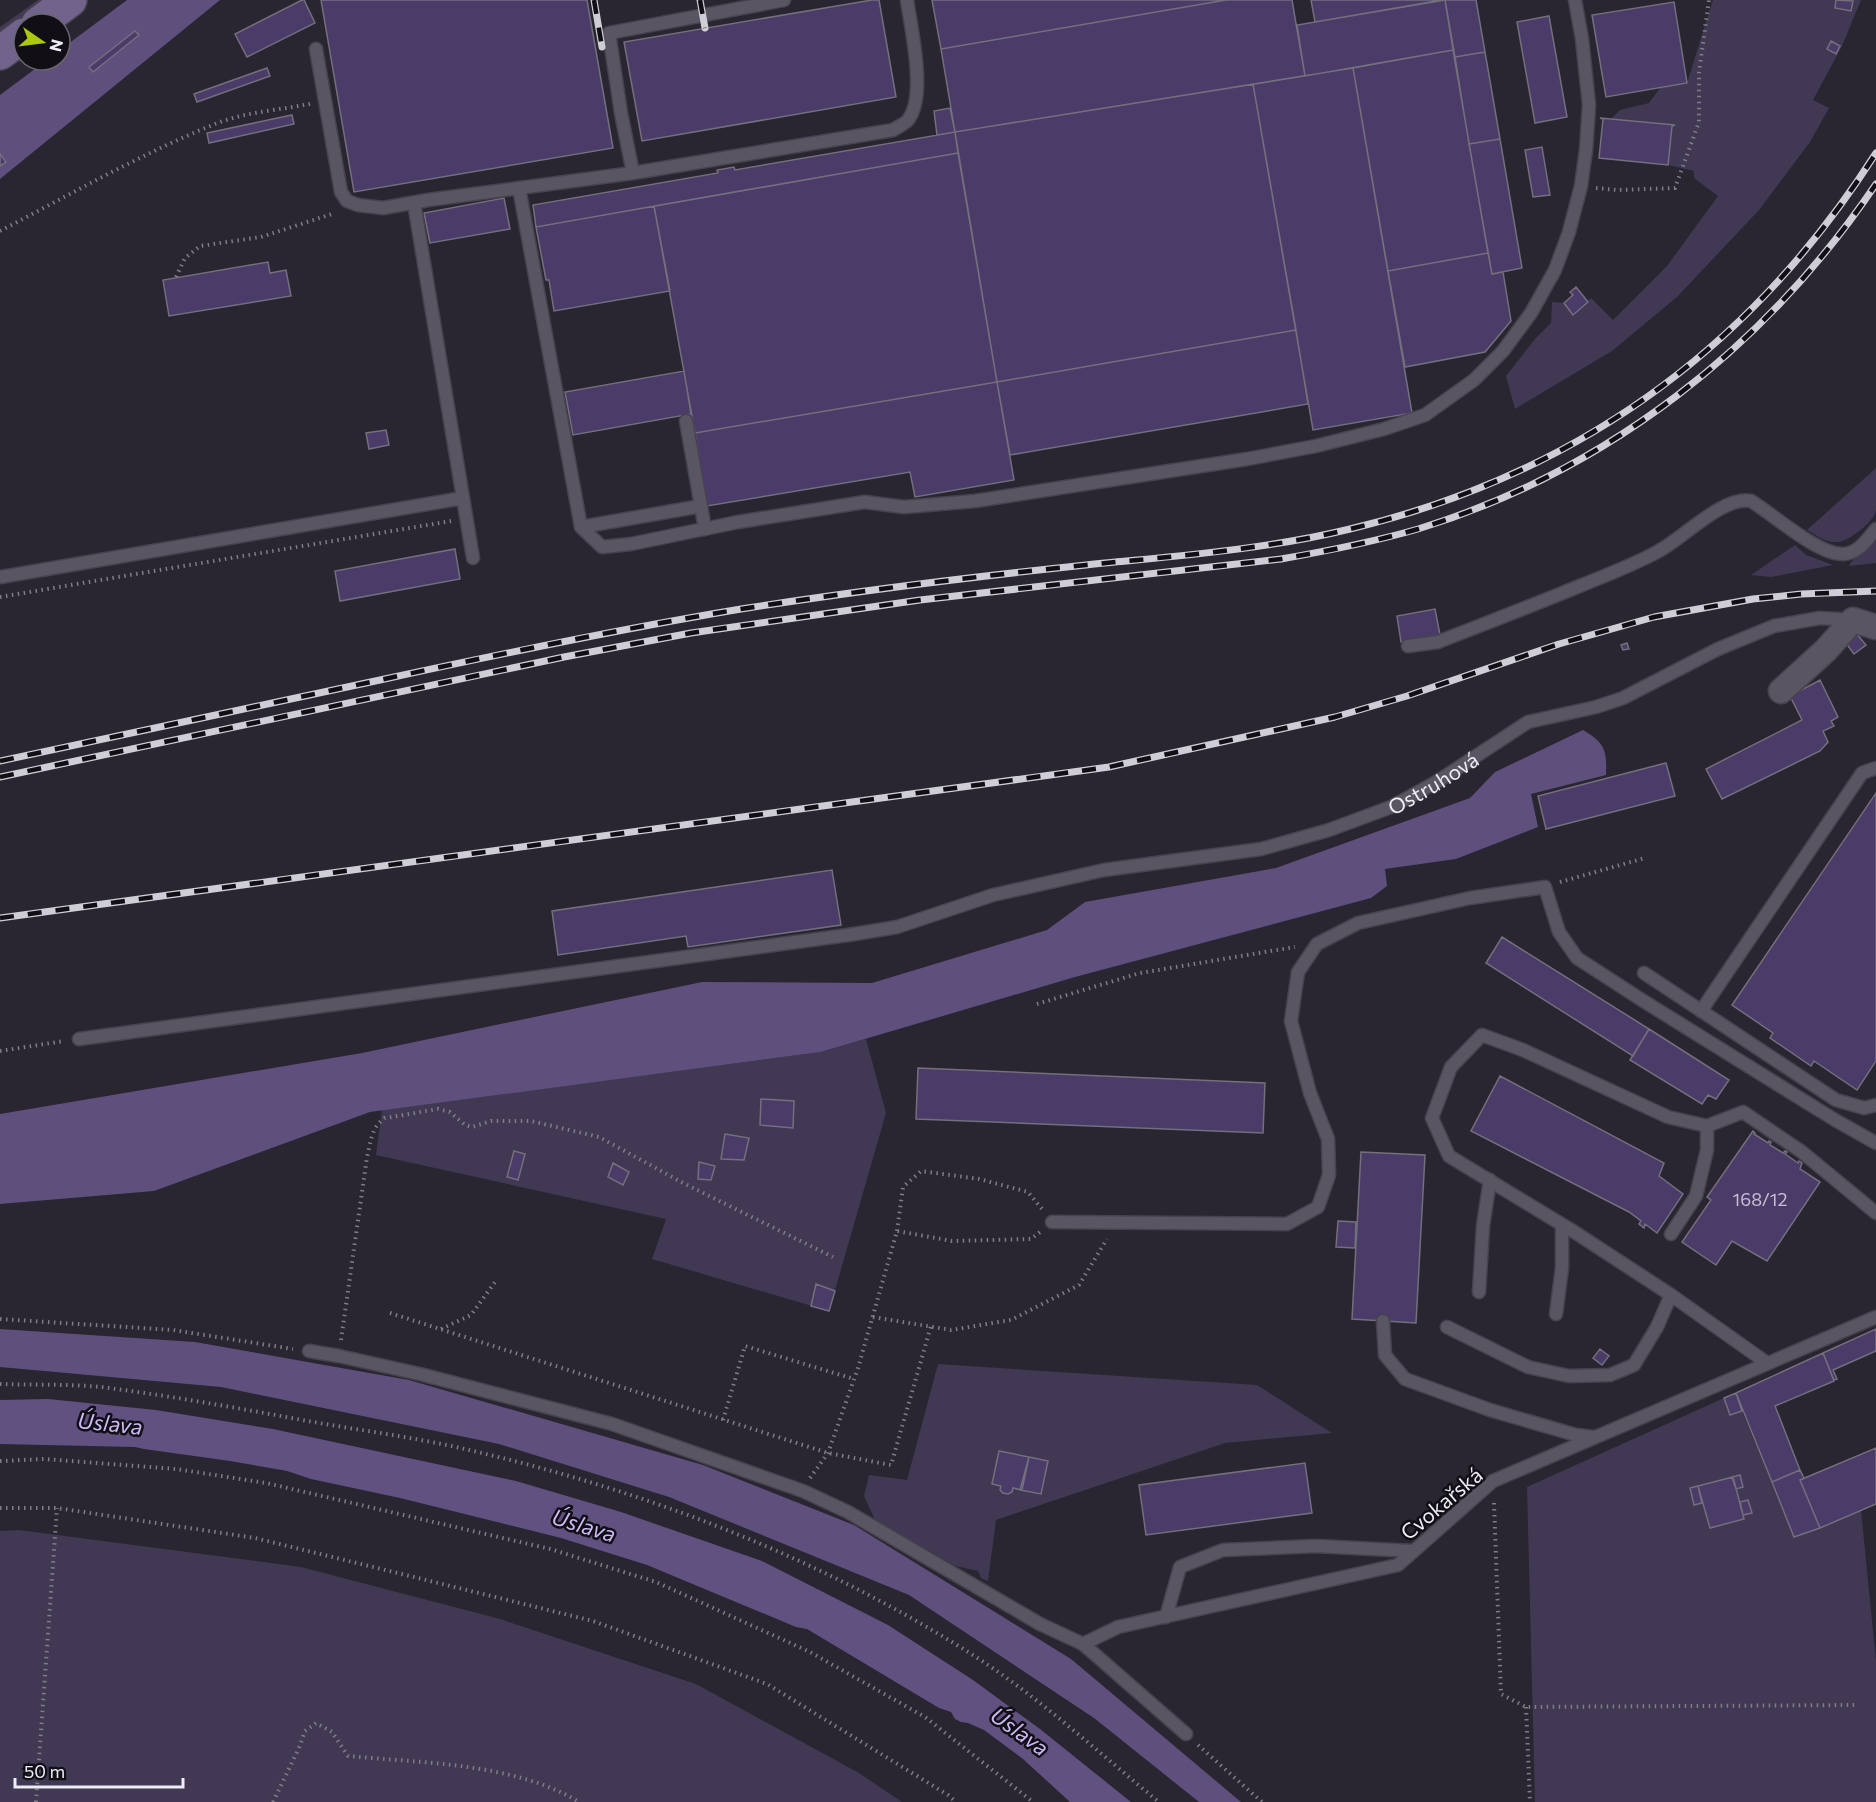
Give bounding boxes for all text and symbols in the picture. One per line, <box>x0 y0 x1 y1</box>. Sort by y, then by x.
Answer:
north arrow <box>12 12 72 72</box>
text: N <box>46 38 68 54</box>
street label: Ostruhová <box>1383 746 1483 819</box>
house number: 168/12 <box>1733 1188 1787 1210</box>
water label: Úslava <box>76 1406 144 1440</box>
street label: Cvokařská <box>1395 1462 1487 1544</box>
water label: Úslava <box>549 1503 619 1547</box>
water label: Úslava <box>986 1701 1054 1761</box>
scale bar <box>15 1751 183 1789</box>
text: 50 m <box>24 1760 65 1782</box>

